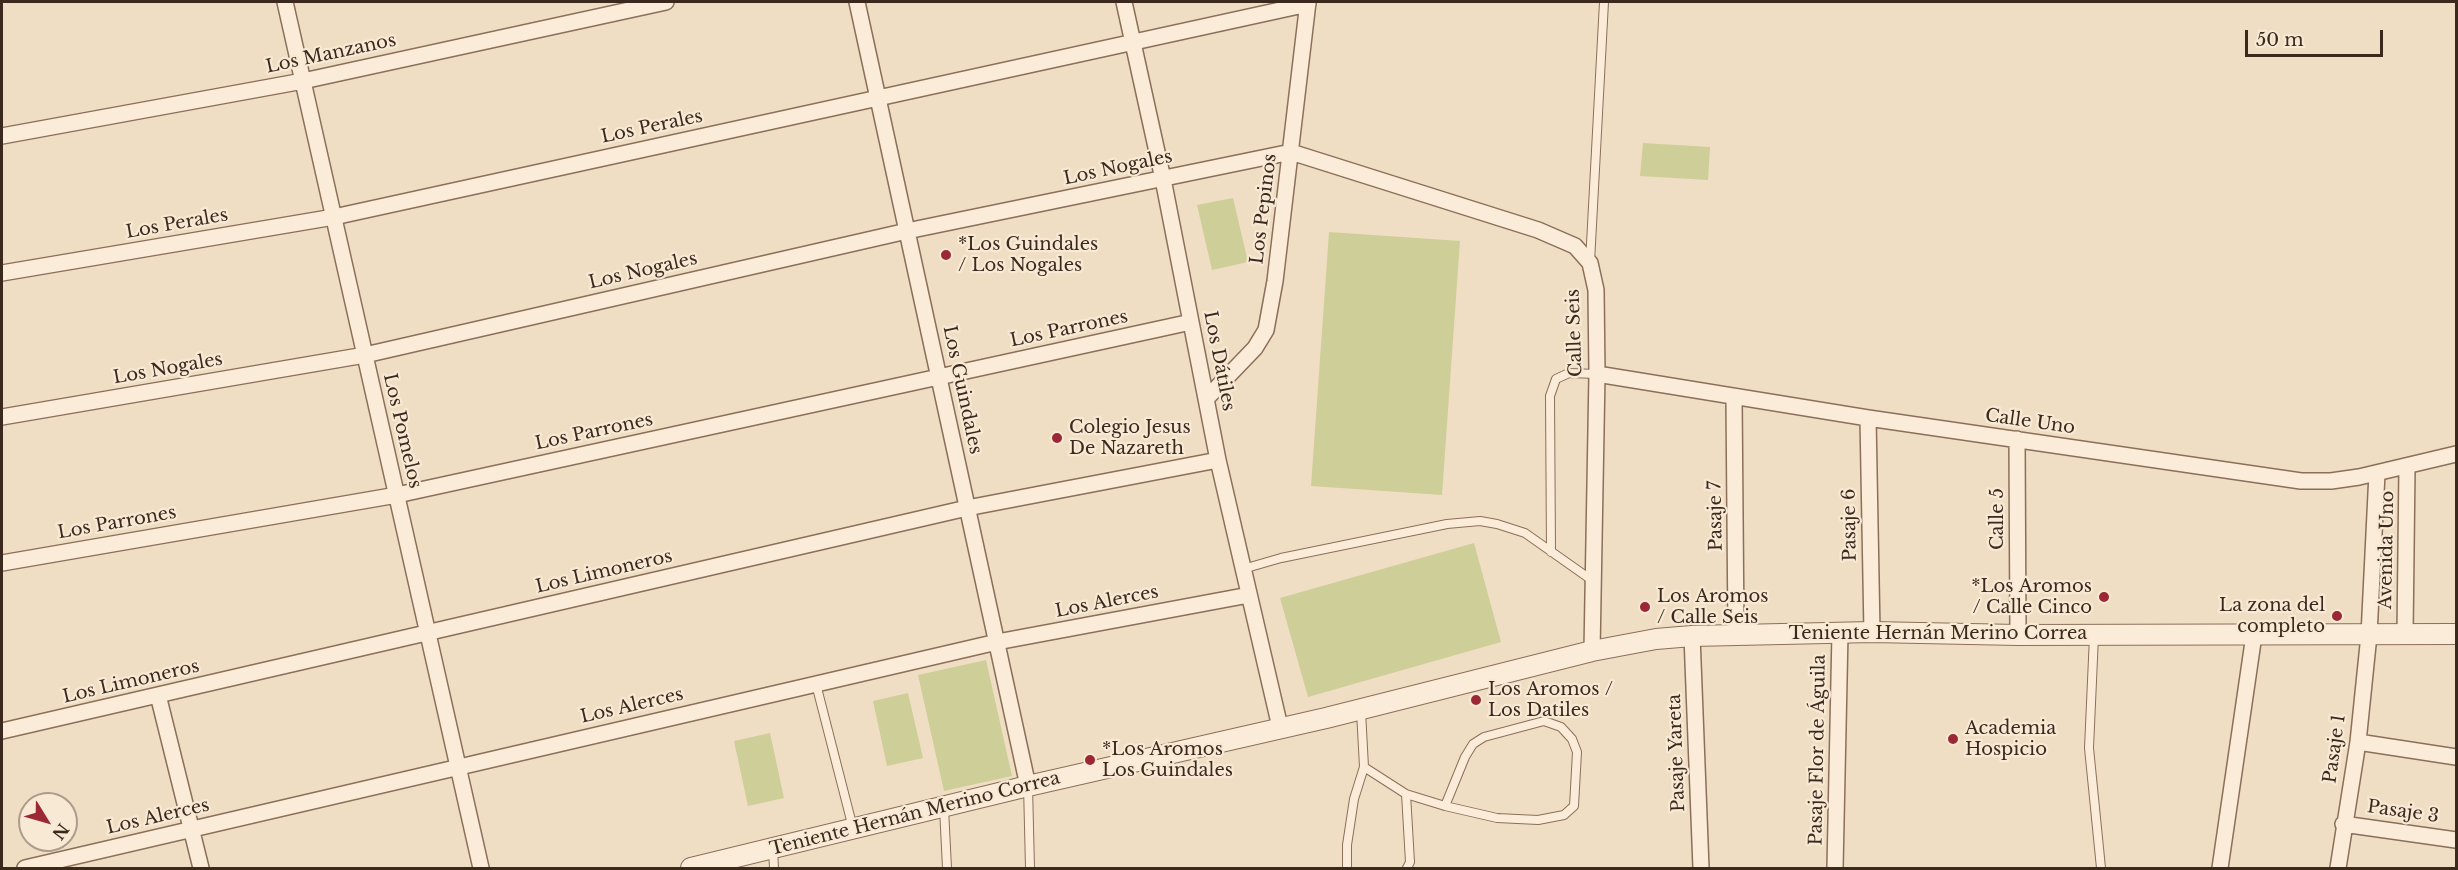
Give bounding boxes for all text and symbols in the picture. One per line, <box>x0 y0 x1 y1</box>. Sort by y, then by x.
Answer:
scale bar <box>2248 18 2386 56</box>
text: 50 m <box>2256 29 2304 51</box>
street label: Los Manzanos <box>264 30 398 78</box>
street label: Los Perales <box>599 106 705 148</box>
street label: Los Nogales <box>1062 146 1174 190</box>
street label: Los Pepinos <box>1247 153 1281 265</box>
street label: Los Perales <box>124 204 230 244</box>
place label: *Los Guindales / Los Nogales <box>958 234 1098 276</box>
street label: Los Nogales <box>587 248 699 294</box>
marker: *Los Guindales / Los Nogales <box>939 248 953 262</box>
street label: Calle Seis <box>1563 289 1587 377</box>
street label: Los Parrones <box>1008 306 1130 352</box>
street label: Los Dátiles <box>1199 309 1239 413</box>
street label: Los Guindales <box>938 324 986 456</box>
street label: Los Nogales <box>112 349 224 389</box>
street label: Los Pomelos <box>378 371 426 491</box>
street label: Calle Uno <box>1984 405 2076 439</box>
street label: Los Parrones <box>533 409 655 455</box>
place label: Colegio Jesus De Nazareth <box>1069 417 1191 460</box>
marker: Colegio Jesus De Nazareth <box>1050 431 1064 445</box>
street label: Pasaje 7 <box>1705 481 1727 551</box>
street label: Pasaje 6 <box>1839 488 1861 562</box>
street label: Calle 5 <box>1987 488 2009 550</box>
street label: Avenida Uno <box>2375 490 2399 610</box>
street label: Los Parrones <box>56 502 178 544</box>
street label: Los Limoneros <box>534 546 674 598</box>
place label: *Los Aromos / Calle Cinco <box>1971 576 2092 618</box>
street label: Los Alerces <box>1054 581 1160 623</box>
place label: Los Aromos / Calle Seis <box>1657 586 1769 628</box>
marker: *Los Aromos / Calle Cinco <box>2097 590 2111 604</box>
place label: La zona del completo <box>2219 595 2325 638</box>
marker: Los Aromos / Calle Seis <box>1638 600 1652 614</box>
marker: La zona del completo <box>2330 609 2344 623</box>
street label: Teniente Hernán Merino Correa <box>1789 623 2087 645</box>
street label: Pasaje Flor de Águila <box>1806 654 1830 846</box>
street label: Los Limoneros <box>61 656 201 708</box>
place label: Los Aromos / Los Datiles <box>1488 679 1613 722</box>
street label: Los Alerces <box>579 684 685 728</box>
marker: Los Aromos / Los Datiles <box>1469 693 1483 707</box>
street label: Pasaje Yareta <box>1664 694 1690 812</box>
street label: Pasaje 1 <box>2319 713 2351 785</box>
place label: Academia Hospicio <box>1965 718 2056 760</box>
marker: Academia Hospicio <box>1946 732 1960 746</box>
place label: *Los Aromos Los Guindales <box>1102 739 1233 782</box>
marker: *Los Aromos Los Guindales <box>1083 753 1097 767</box>
street label: Teniente Hernán Merino Correa <box>768 767 1062 861</box>
north arrow <box>18 792 78 852</box>
street label: Los Alerces <box>105 795 211 839</box>
street label: Pasaje 3 <box>2366 796 2440 828</box>
text: N <box>48 820 73 844</box>

